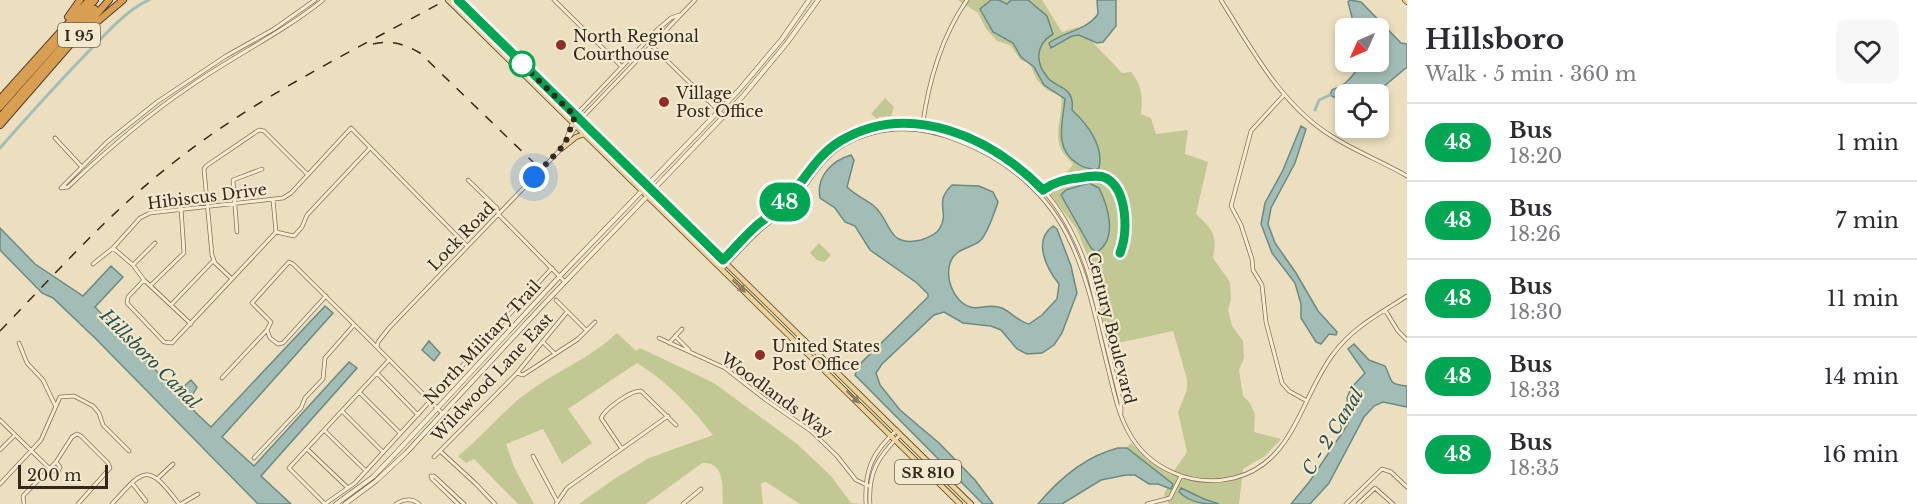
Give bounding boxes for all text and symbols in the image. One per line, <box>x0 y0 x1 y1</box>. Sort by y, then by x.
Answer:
north arrow <box>1335 18 1389 72</box>
map controls <box>1335 18 1389 138</box>
button: heart <box>1836 20 1899 83</box>
text: Hillsboro <box>1425 22 1564 57</box>
road number: I 95 <box>58 23 100 47</box>
place label: North Regional Courthouse <box>573 26 699 64</box>
marker: North Regional Courthouse <box>554 38 568 52</box>
unlabelled marker <box>509 51 535 77</box>
text: Walk · 5 min · 360 m <box>1425 62 1637 86</box>
place label: Village Post Office <box>675 83 763 121</box>
button: locate <box>1335 84 1389 138</box>
marker: Village Post Office <box>657 95 671 109</box>
text: Bus <box>1509 117 1552 144</box>
text: 48 <box>1444 129 1472 155</box>
text: 1 min <box>1837 129 1899 156</box>
text: 18:20 <box>1509 144 1562 168</box>
your location <box>519 162 549 192</box>
street label: Hibiscus Drive <box>146 179 268 213</box>
line badge: 48 <box>758 182 812 222</box>
text: 48 <box>771 189 799 215</box>
text: Bus <box>1509 195 1552 222</box>
street label: Lock Road <box>423 197 499 274</box>
text: 48 <box>1444 207 1472 233</box>
text: 7 min <box>1835 207 1899 234</box>
text: 18:26 <box>1509 222 1561 246</box>
street label: Century Boulevard <box>1083 250 1141 406</box>
text: Bus <box>1509 273 1552 300</box>
street label: North Military Trail <box>419 276 545 408</box>
one-way arrow <box>732 279 746 293</box>
text: 48 <box>1444 285 1472 311</box>
text: 11 min <box>1827 285 1899 312</box>
text: 18:30 <box>1509 300 1562 324</box>
water label: Hillsboro Canal <box>95 304 205 414</box>
street label: Wildwood Lane East <box>426 308 557 446</box>
place label: United States Post Office <box>772 336 880 374</box>
street label: Woodlands Way <box>717 347 837 442</box>
marker: United States Post Office <box>753 348 767 362</box>
text: Bus <box>1509 351 1552 378</box>
text: 48 <box>1444 363 1472 389</box>
text: 14 min <box>1824 363 1899 390</box>
text: 18:33 <box>1509 378 1560 402</box>
water label: C - 2 Canal <box>1298 384 1369 479</box>
one-way arrow <box>845 390 859 404</box>
text: Bus <box>1509 429 1552 456</box>
text: 48 <box>1444 441 1472 467</box>
text: 16 min <box>1822 441 1899 468</box>
text: 18:35 <box>1509 456 1559 480</box>
road number: SR 810 <box>895 460 961 484</box>
scale bar <box>18 462 108 490</box>
text: 200 m <box>27 465 81 485</box>

